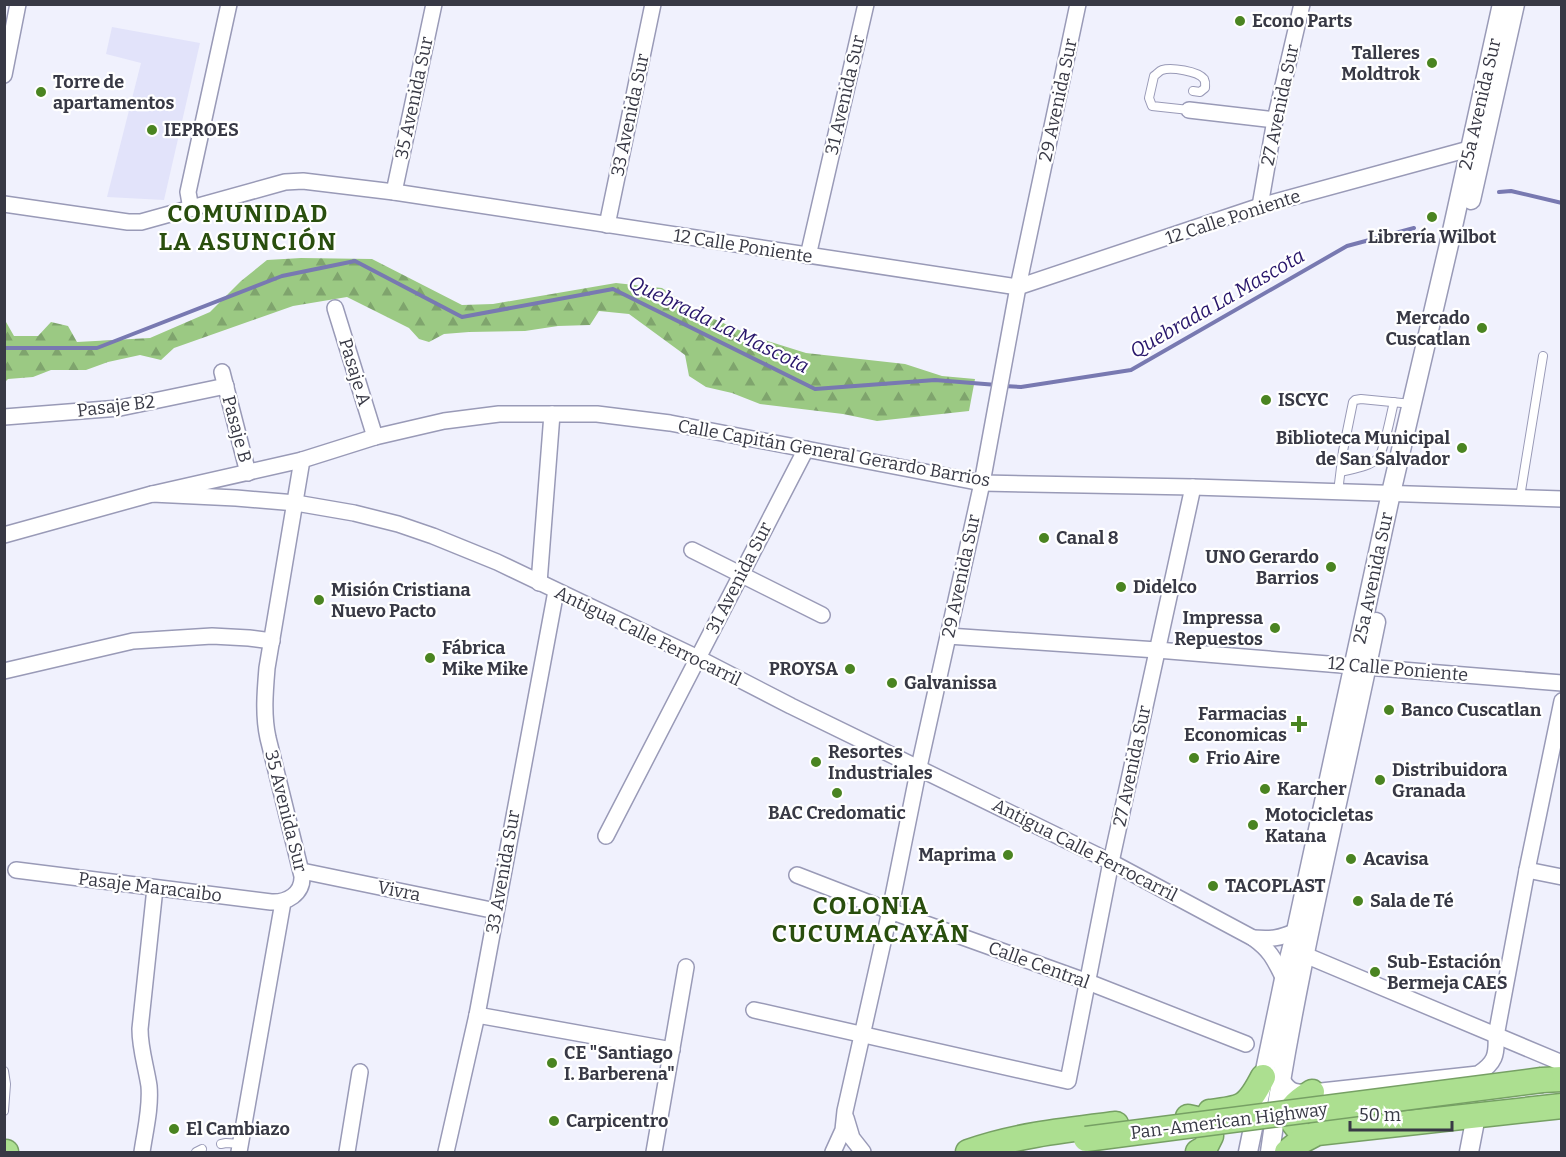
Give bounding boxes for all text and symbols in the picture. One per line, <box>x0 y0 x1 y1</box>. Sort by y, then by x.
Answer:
place label: Econo Parts <box>1252 10 1352 32</box>
marker: Econo Parts <box>1233 14 1247 28</box>
street label: 31 Avenida Sur <box>821 33 869 157</box>
street label: 35 Avenida Sur <box>390 35 438 161</box>
street label: 25a Avenida Sur <box>1454 36 1506 172</box>
street label: 29 Avenida Sur <box>1034 37 1082 163</box>
street label: 27 Avenida Sur <box>1256 42 1304 168</box>
place label: Talleres Moldtrok <box>1341 42 1420 85</box>
street label: 33 Avenida Sur <box>606 52 654 178</box>
marker: Talleres Moldtrok <box>1425 56 1439 70</box>
place label: Torre de apartamentos <box>53 71 174 114</box>
marker: Torre de apartamentos <box>34 85 48 99</box>
place label: IEPROES <box>164 119 239 141</box>
marker: IEPROES <box>145 123 159 137</box>
street label: 12 Calle Poniente <box>1163 185 1303 249</box>
district label: COMUNIDAD LA ASUNCIÓN <box>159 200 337 256</box>
marker: Librería Wilbot <box>1425 210 1439 224</box>
street label: 12 Calle Poniente <box>672 224 814 268</box>
place label: Librería Wilbot <box>1368 226 1496 248</box>
water label: Quebrada La Mascota <box>1125 243 1309 363</box>
water label: Quebrada La Mascota <box>625 270 813 378</box>
place label: Mercado Cuscatlan <box>1385 307 1470 350</box>
marker: Mercado Cuscatlan <box>1475 321 1489 335</box>
street label: Pasaje A <box>334 335 376 409</box>
place label: ISCYC <box>1278 389 1329 411</box>
street label: Pasaje B2 <box>76 390 156 422</box>
street label: Pasaje B <box>218 393 256 465</box>
marker: ISCYC <box>1259 393 1273 407</box>
street label: Calle Capitán General Gerardo Barrios <box>676 415 992 491</box>
place label: Biblioteca Municipal de San Salvador <box>1276 427 1451 470</box>
marker: Biblioteca Municipal de San Salvador <box>1455 441 1469 455</box>
street label: 25a Avenida Sur <box>1348 510 1398 646</box>
street label: 29 Avenida Sur <box>937 513 985 639</box>
street label: 31 Avenida Sur <box>701 518 777 637</box>
place label: Canal 8 <box>1056 527 1119 549</box>
marker: Canal 8 <box>1037 531 1051 545</box>
place label: UNO Gerardo Barrios <box>1205 546 1319 589</box>
marker: UNO Gerardo Barrios <box>1324 560 1338 574</box>
place label: Didelco <box>1133 576 1197 598</box>
place label: Misión Cristiana Nuevo Pacto <box>331 579 471 622</box>
marker: Didelco <box>1114 580 1128 594</box>
street label: Antigua Calle Ferrocarril <box>551 581 745 691</box>
marker: Misión Cristiana Nuevo Pacto <box>312 593 326 607</box>
place label: Impressa Repuestos <box>1174 607 1263 650</box>
marker: Impressa Repuestos <box>1268 621 1282 635</box>
place label: Fábrica Mike Mike <box>442 637 528 680</box>
marker: Fábrica Mike Mike <box>423 651 437 665</box>
street label: 12 Calle Poniente <box>1327 652 1469 686</box>
place label: PROYSA <box>769 658 838 680</box>
marker: PROYSA <box>843 662 857 676</box>
place label: Galvanissa <box>904 672 997 694</box>
marker: Galvanissa <box>885 676 899 690</box>
place label: Banco Cuscatlan <box>1401 699 1542 721</box>
street label: 27 Avenida Sur <box>1108 703 1156 829</box>
place label: Farmacias Economicas <box>1184 703 1287 746</box>
marker: Banco Cuscatlan <box>1382 703 1396 717</box>
marker: Farmacias Economicas <box>1292 717 1306 731</box>
place label: Resortes Industriales <box>828 741 933 784</box>
place label: Frio Aire <box>1206 747 1280 769</box>
street label: 35 Avenida Sur <box>260 748 312 874</box>
marker: Frio Aire <box>1187 751 1201 765</box>
marker: Resortes Industriales <box>809 755 823 769</box>
place label: Distribuidora Granada <box>1392 759 1507 802</box>
marker: Distribuidora Granada <box>1373 773 1387 787</box>
place label: Karcher <box>1277 778 1347 800</box>
marker: Karcher <box>1258 782 1272 796</box>
marker: BAC Credomatic <box>830 786 844 800</box>
street label: Antigua Calle Ferrocarril <box>989 794 1181 906</box>
place label: BAC Credomatic <box>768 802 906 824</box>
place label: Motocicletas Katana <box>1265 804 1374 847</box>
street label: 33 Avenida Sur <box>481 809 525 935</box>
marker: Motocicletas Katana <box>1246 818 1260 832</box>
place label: Maprima <box>918 844 996 866</box>
marker: Maprima <box>1001 848 1015 862</box>
place label: Acavisa <box>1363 848 1429 870</box>
marker: Acavisa <box>1344 852 1358 866</box>
street label: Pasaje Maracaibo <box>77 867 223 907</box>
place label: TACOPLAST <box>1225 875 1326 897</box>
street label: Vivra <box>376 876 422 906</box>
marker: TACOPLAST <box>1206 879 1220 893</box>
place label: Sala de Té <box>1370 890 1454 912</box>
district label: COLONIA CUCUMACAYÁN <box>772 892 970 948</box>
marker: Sala de Té <box>1351 894 1365 908</box>
street label: Calle Central <box>985 937 1093 993</box>
place label: Sub-Estación Bermeja CAES <box>1387 951 1508 994</box>
marker: Sub-Estación Bermeja CAES <box>1368 965 1382 979</box>
place label: CE "Santiago I. Barberena" <box>564 1042 675 1085</box>
marker: CE "Santiago I. Barberena" <box>545 1056 559 1070</box>
scale bar <box>1350 1094 1452 1132</box>
street label: Pan-American Highway <box>1129 1098 1329 1144</box>
text: 50 m <box>1359 1104 1401 1126</box>
place label: Carpicentro <box>566 1110 668 1132</box>
marker: Carpicentro <box>547 1114 561 1128</box>
place label: El Cambiazo <box>186 1118 290 1140</box>
marker: El Cambiazo <box>167 1122 181 1136</box>

